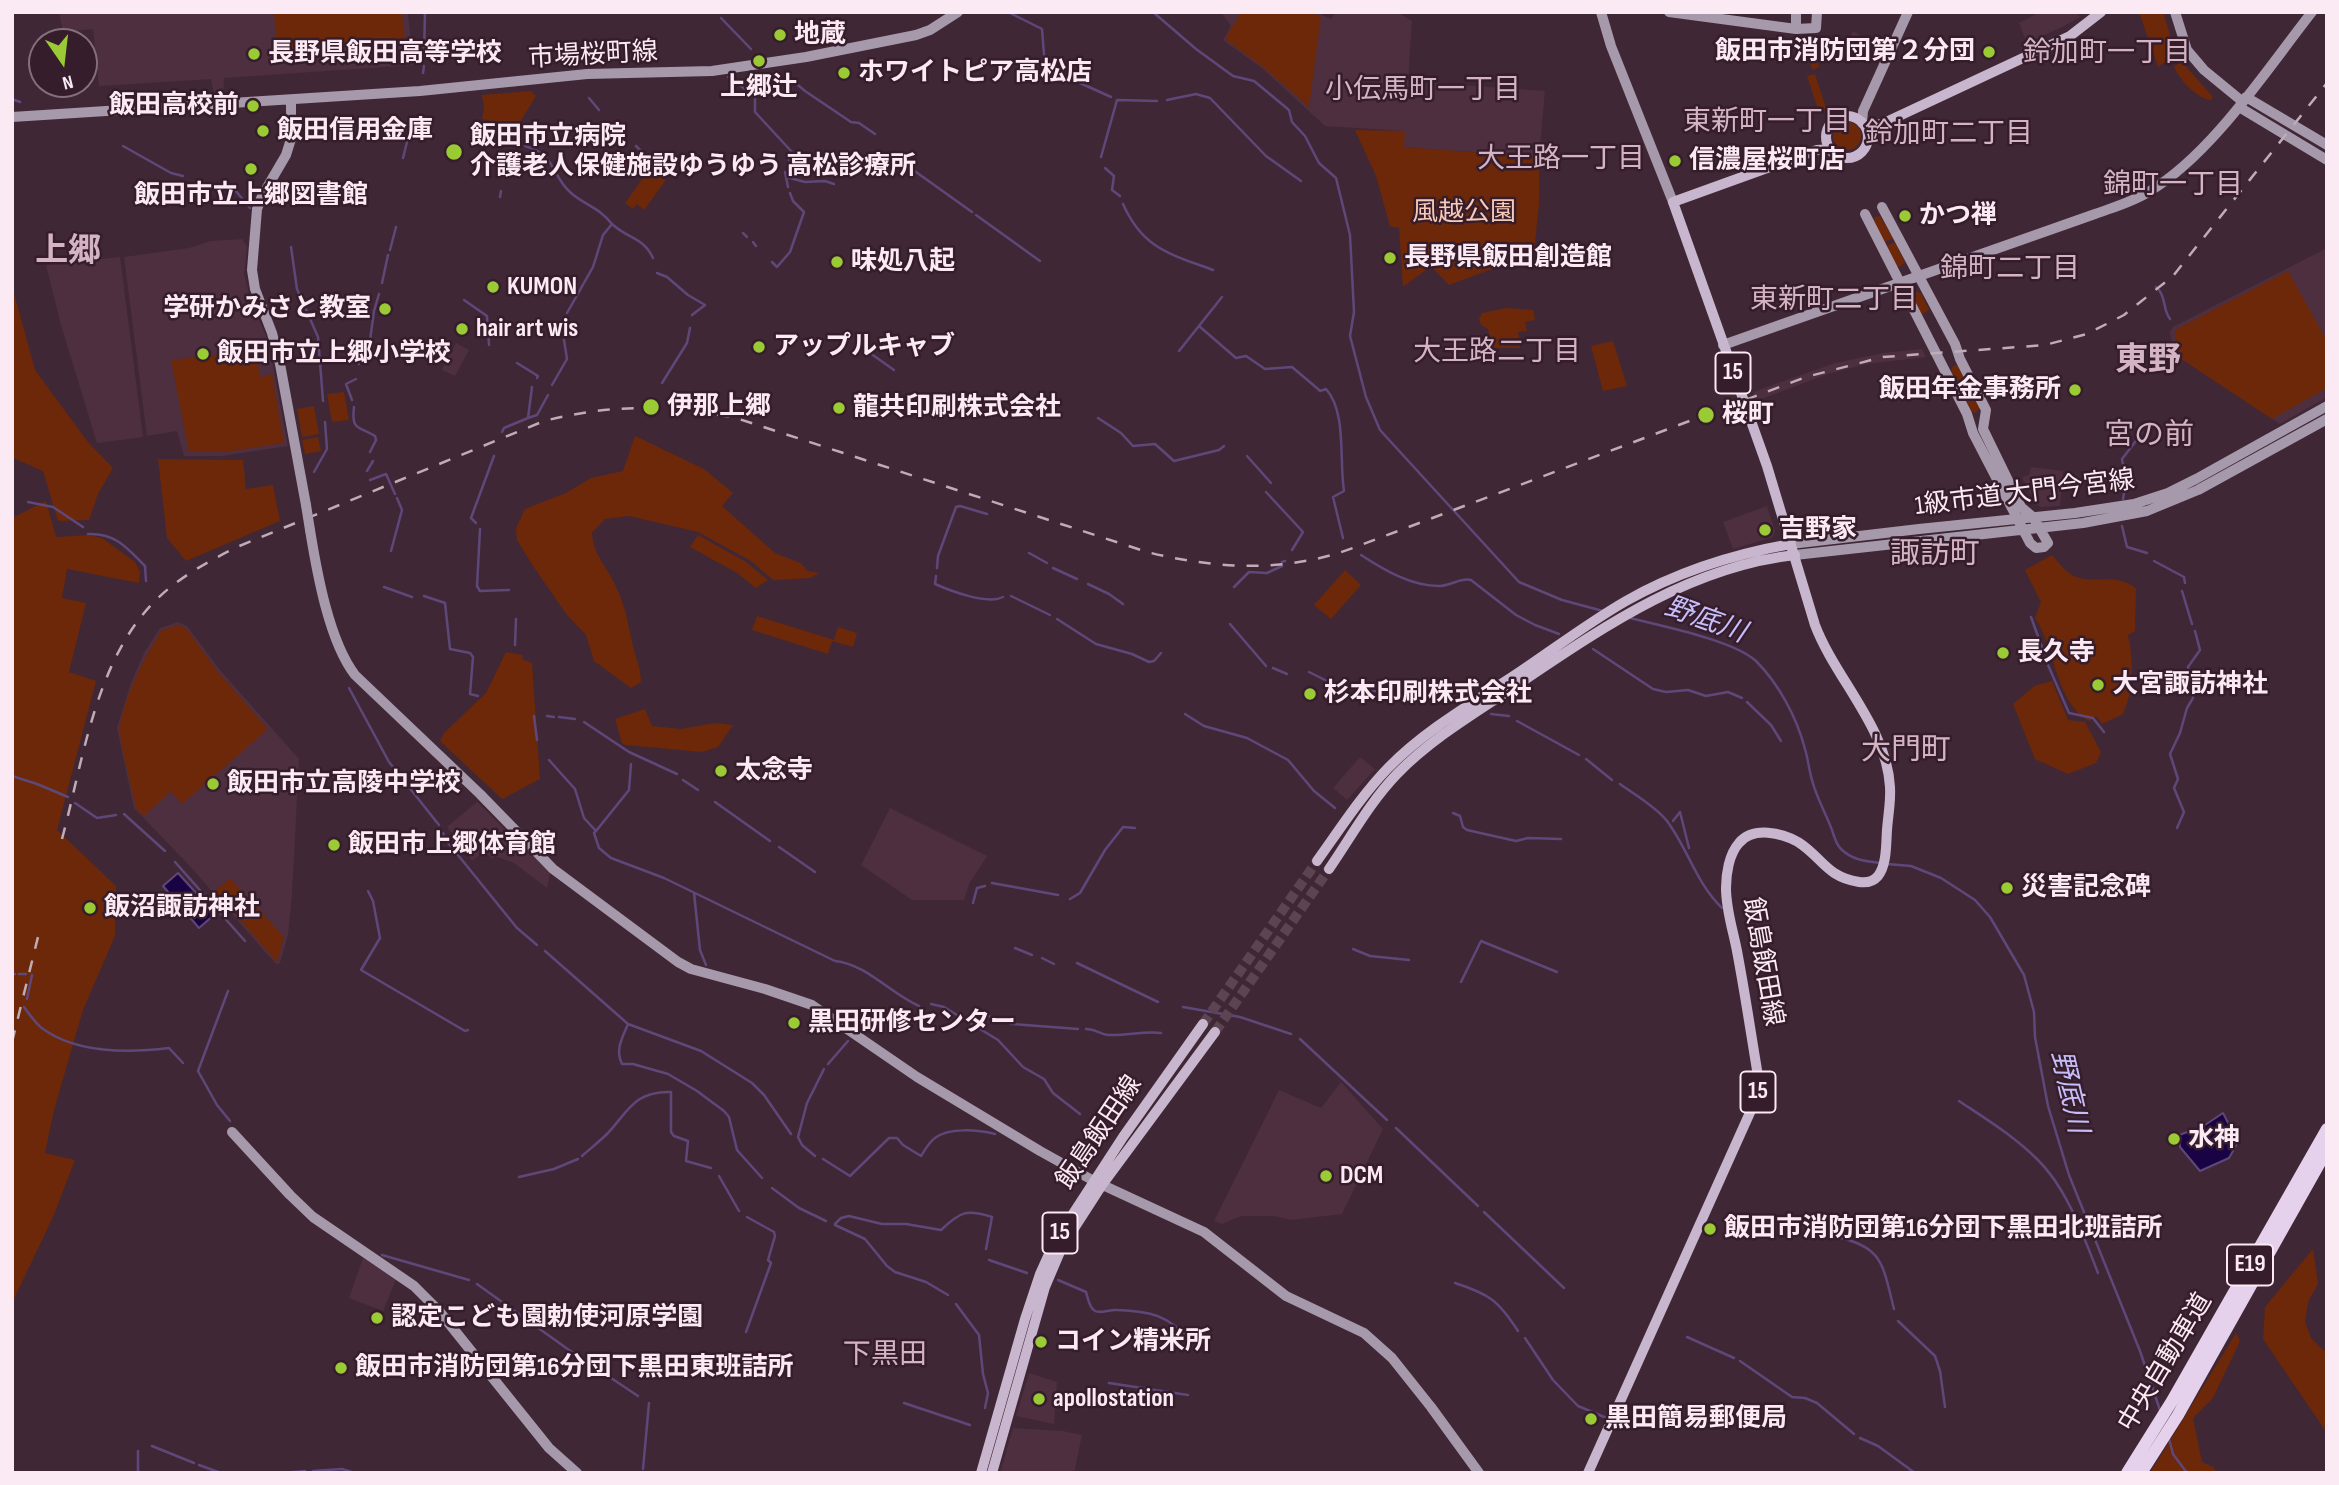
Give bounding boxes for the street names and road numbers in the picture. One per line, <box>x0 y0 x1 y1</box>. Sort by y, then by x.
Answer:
street label: 市場桜町線 <box>527 37 659 75</box>
road number: 15 <box>1716 352 1750 394</box>
street label: 1級市道 大門今宮線 <box>1913 465 2137 523</box>
street label: 飯島飯田線 <box>1735 895 1789 1029</box>
street label: 飯島飯田線 <box>1051 1070 1149 1196</box>
road number: 15 <box>1740 1072 1776 1112</box>
road number: 15 <box>1042 1212 1078 1254</box>
road number: E19 <box>2227 1245 2273 1286</box>
street label: 中央自動車道 <box>2112 1288 2220 1438</box>

